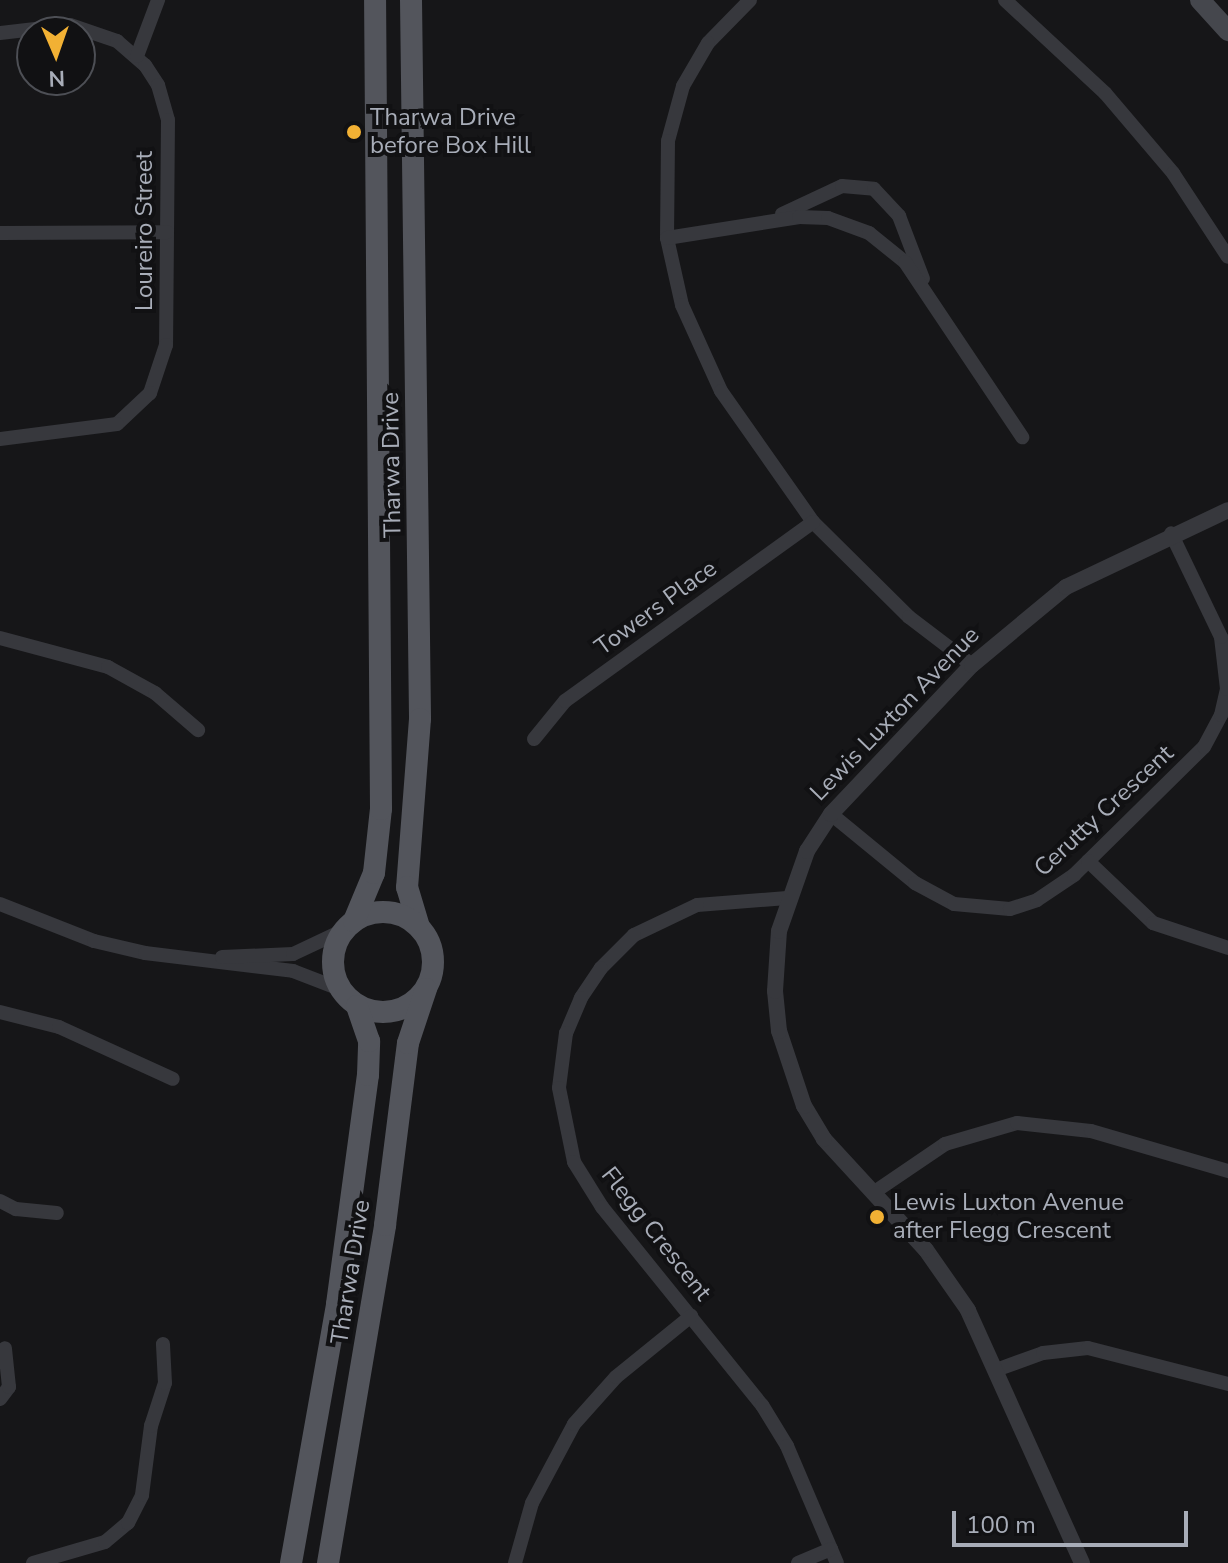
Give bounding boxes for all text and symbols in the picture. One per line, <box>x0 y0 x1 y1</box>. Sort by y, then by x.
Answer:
north arrow <box>16 16 96 96</box>
text: N <box>48 63 66 93</box>
place label: Tharwa Drive before Box Hill <box>370 104 531 160</box>
marker: Tharwa Drive before Box Hill <box>345 123 363 141</box>
street label: Loureiro Street <box>131 151 159 311</box>
street label: Tharwa Drive <box>376 392 408 538</box>
street label: Towers Place <box>590 554 722 662</box>
street label: Lewis Luxton Avenue <box>804 621 986 807</box>
street label: Cerutty Crescent <box>1028 739 1180 883</box>
street label: Flegg Crescent <box>595 1161 717 1307</box>
place label: Lewis Luxton Avenue after Flegg Crescent <box>893 1189 1124 1245</box>
street label: Tharwa Drive <box>325 1198 377 1346</box>
marker: Lewis Luxton Avenue after Flegg Crescent <box>868 1208 886 1226</box>
scale bar <box>956 1495 1192 1545</box>
text: 100 m <box>966 1509 1036 1541</box>

